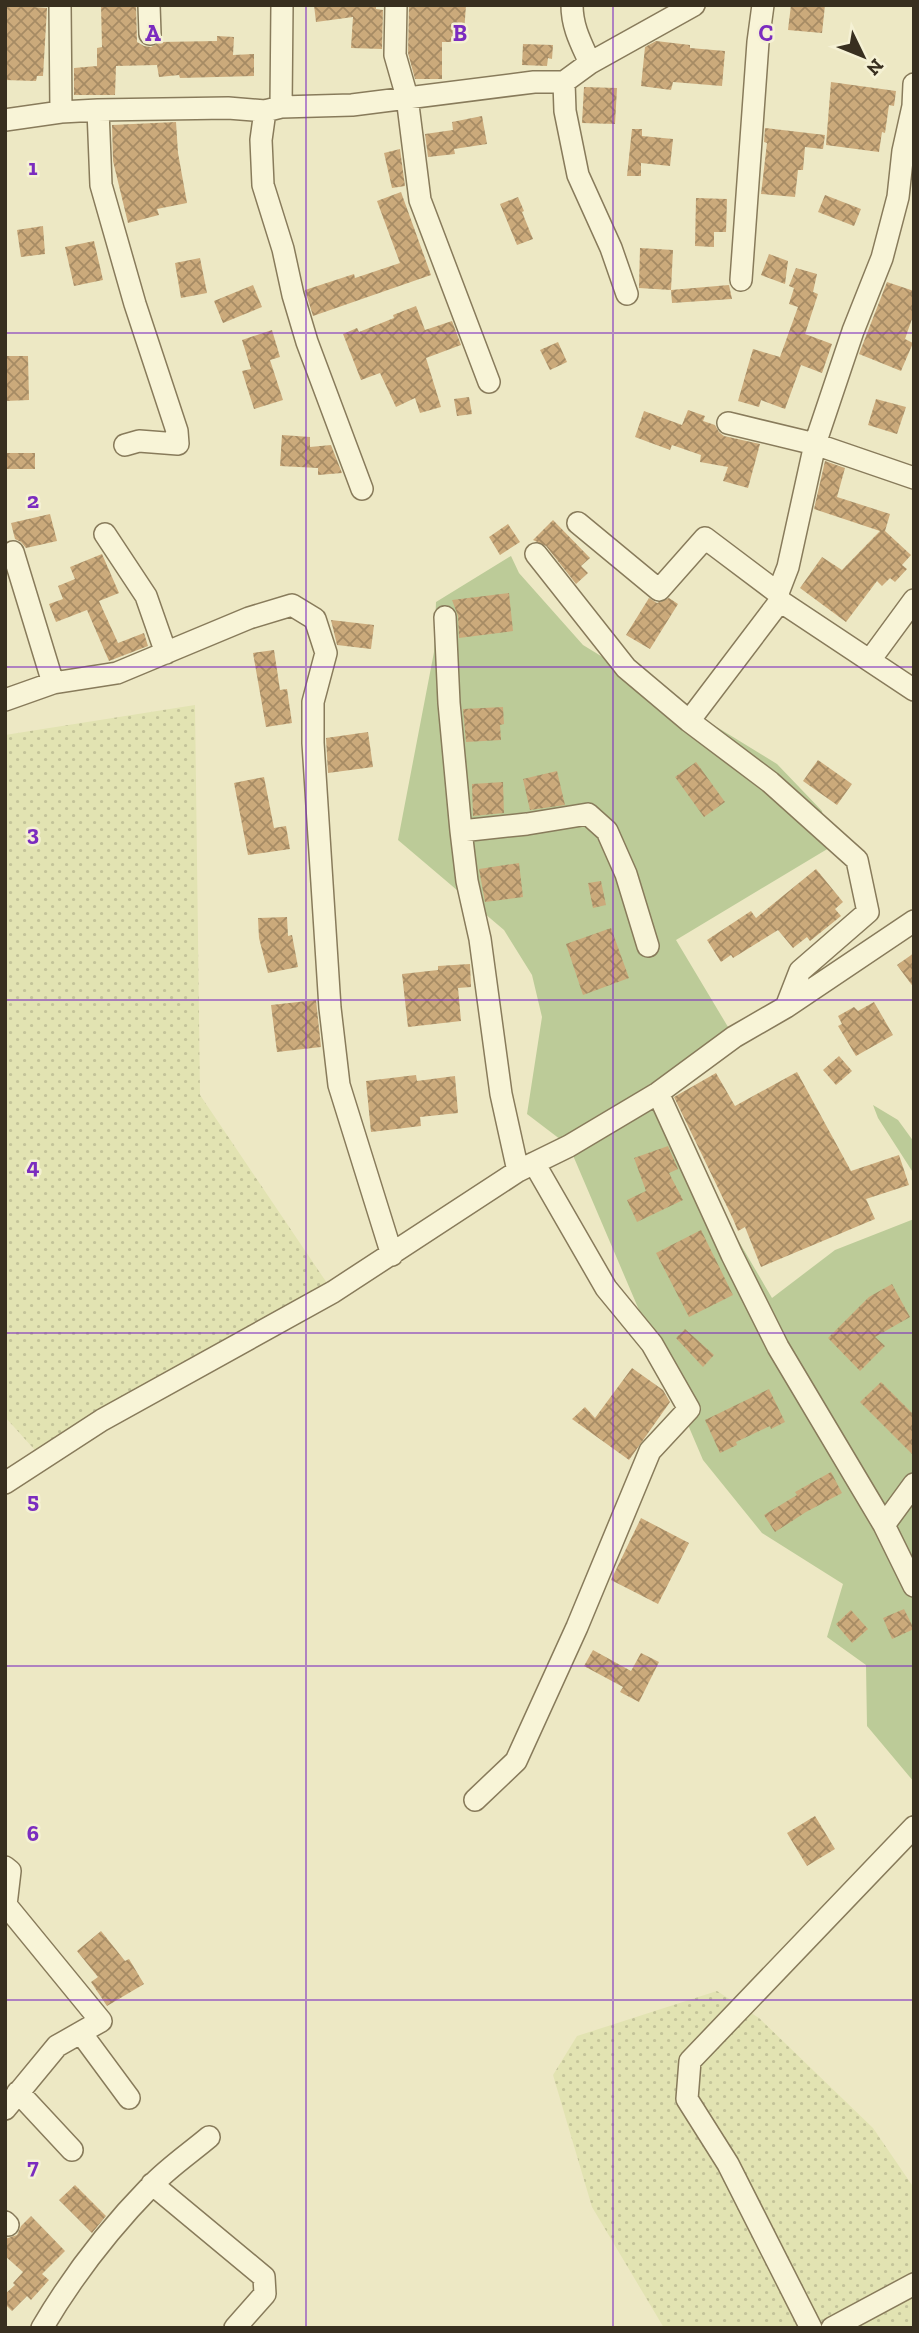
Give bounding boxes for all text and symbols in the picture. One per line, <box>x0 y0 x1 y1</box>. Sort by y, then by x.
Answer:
text: A <box>145 19 161 47</box>
text: B <box>453 19 467 47</box>
text: C <box>759 19 773 47</box>
north arrow <box>828 21 898 91</box>
text: N <box>862 54 888 80</box>
text: 1 <box>28 153 38 181</box>
text: 2 <box>27 486 39 514</box>
text: 3 <box>27 819 39 847</box>
text: 4 <box>26 1152 40 1180</box>
text: 5 <box>27 1486 39 1514</box>
text: 6 <box>27 1819 39 1847</box>
text: 7 <box>27 2152 39 2180</box>

